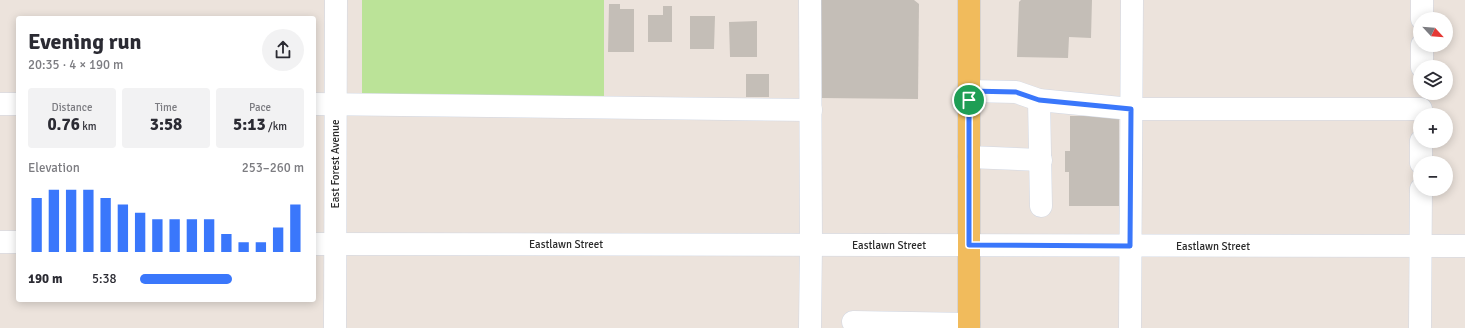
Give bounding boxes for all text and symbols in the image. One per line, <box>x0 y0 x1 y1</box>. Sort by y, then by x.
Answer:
north arrow <box>1413 12 1453 52</box>
map controls <box>1413 12 1453 196</box>
text: Evening run <box>28 28 142 55</box>
button: share <box>262 29 304 71</box>
text: 20:35 · 4 × 190 m <box>28 57 123 73</box>
button: layers <box>1413 60 1453 100</box>
pin <box>952 83 986 117</box>
icon: arrive <box>958 89 980 111</box>
text: Distance <box>52 101 92 114</box>
text: Time <box>155 101 177 114</box>
text: Pace <box>249 101 271 114</box>
button: + <box>1413 108 1453 148</box>
text: 0.76 <box>47 114 80 135</box>
text: 3:58 <box>150 114 182 135</box>
text: 5:13 <box>233 114 266 135</box>
text: km <box>80 120 97 133</box>
text: /km <box>266 120 287 133</box>
street label: East Forest Avenue <box>329 120 342 208</box>
button: − <box>1413 156 1453 196</box>
text: Elevation <box>28 160 80 176</box>
text: 253–260 m <box>242 160 304 176</box>
street label: Eastlawn Street <box>529 238 603 251</box>
street label: Eastlawn Street <box>852 239 926 252</box>
street label: Eastlawn Street <box>1176 240 1250 253</box>
text: 190 m <box>28 271 62 287</box>
text: 5:38 <box>92 271 117 287</box>

